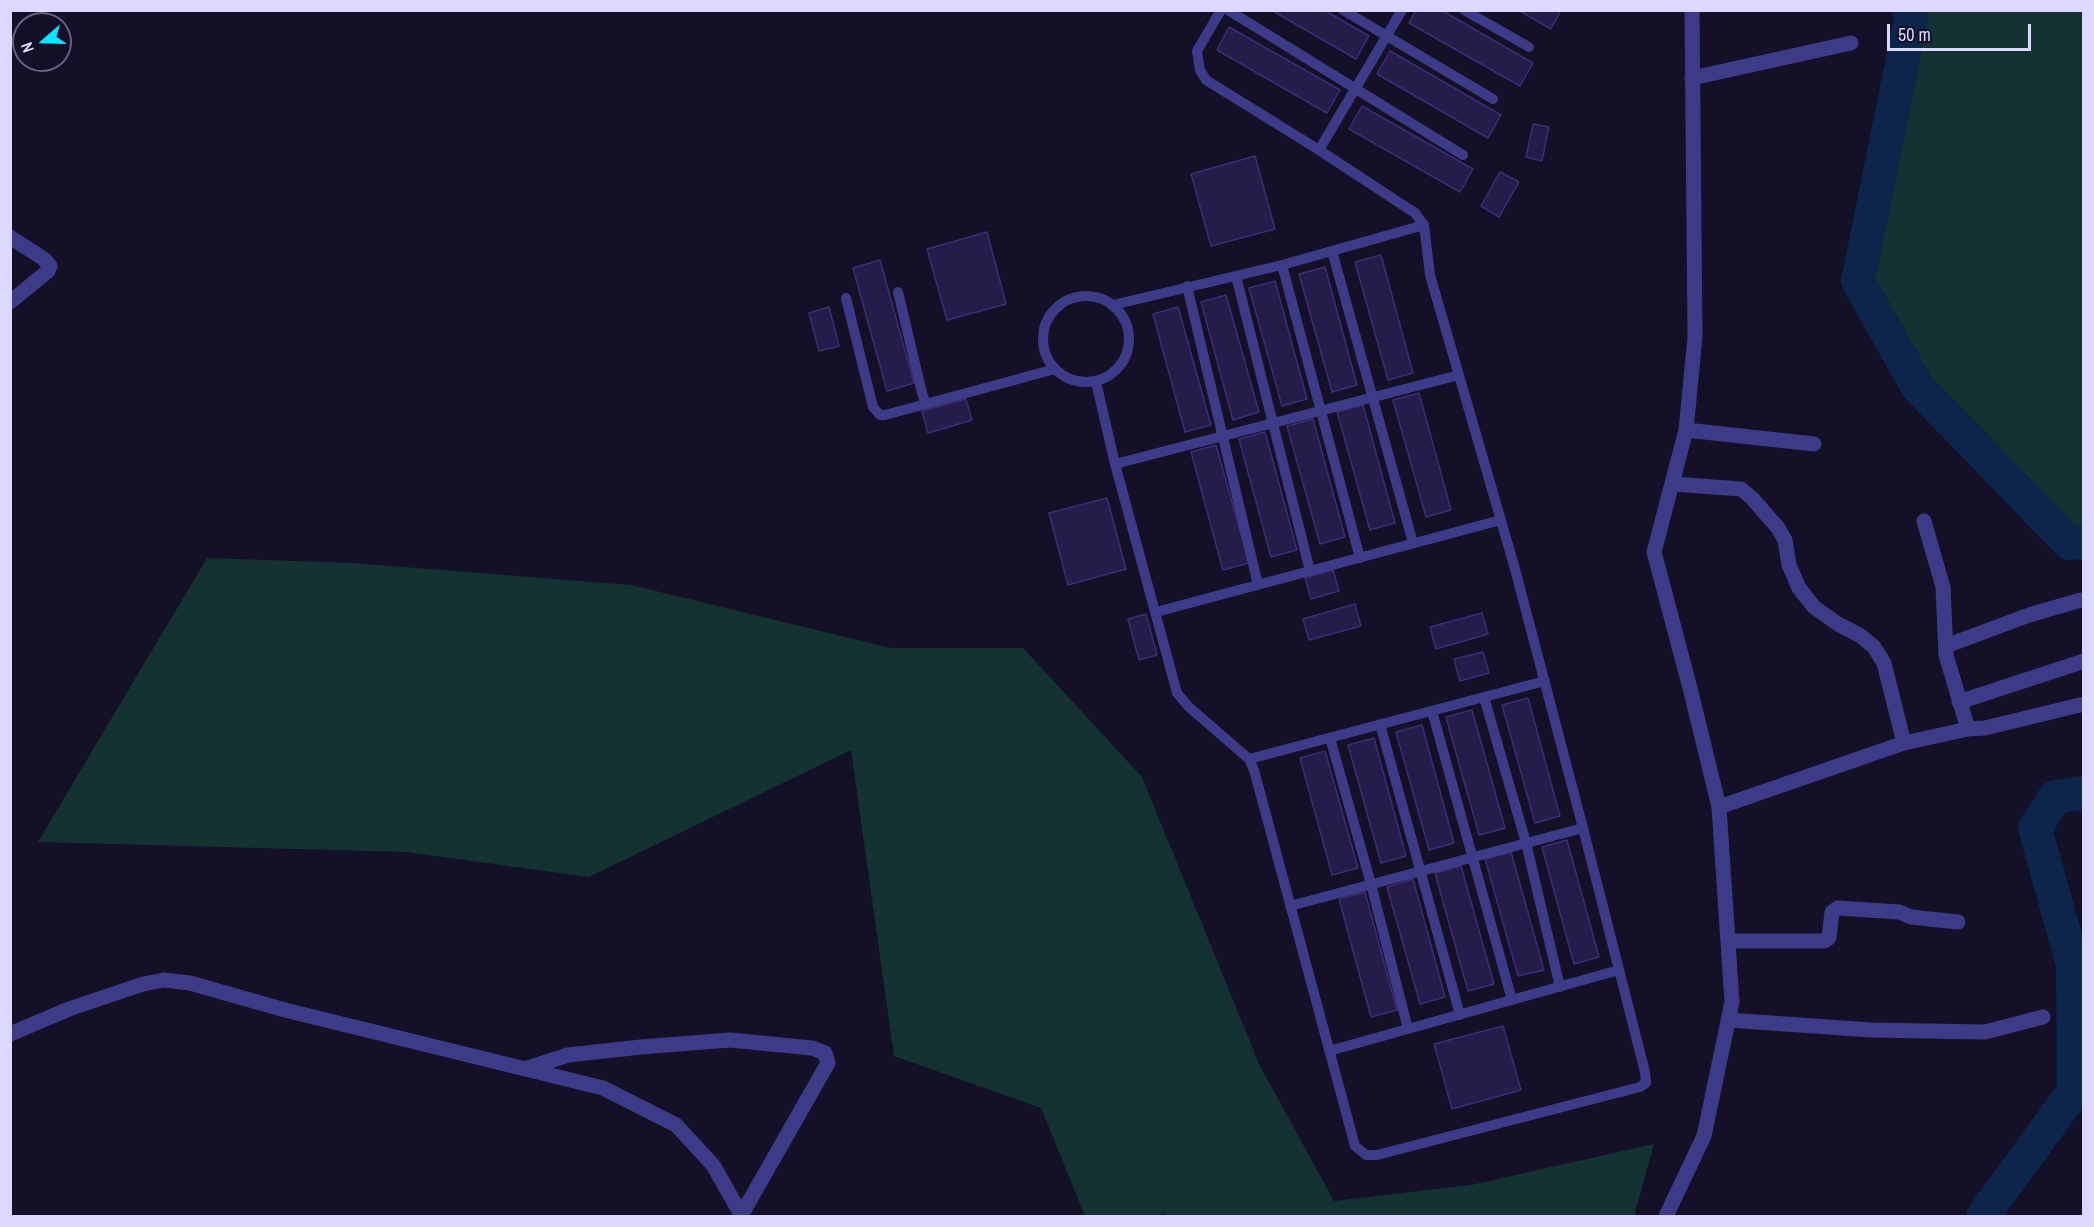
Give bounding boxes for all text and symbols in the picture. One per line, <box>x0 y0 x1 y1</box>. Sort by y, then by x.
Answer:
north arrow <box>12 12 72 72</box>
scale bar <box>1890 12 2034 50</box>
text: 50 m <box>1898 22 1931 47</box>
text: N <box>15 39 39 56</box>

